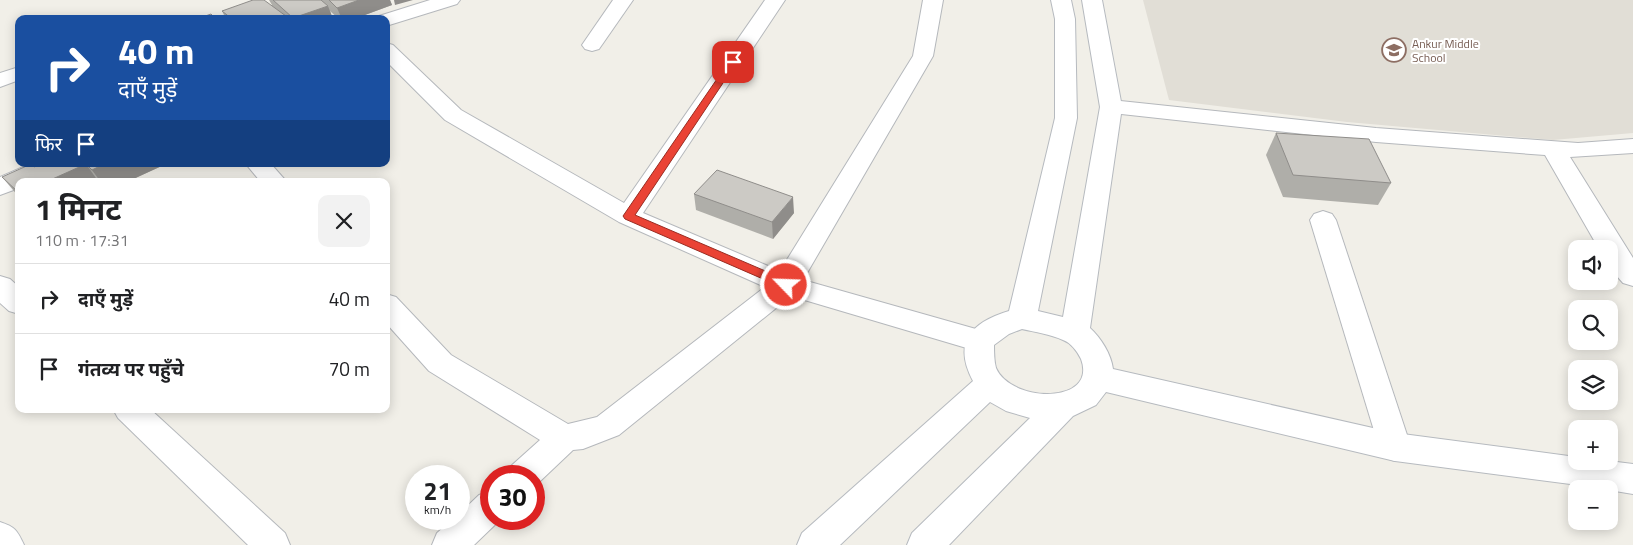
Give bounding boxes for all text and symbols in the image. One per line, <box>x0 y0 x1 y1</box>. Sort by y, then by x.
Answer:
text: 40 m <box>118 24 194 78</box>
place label: Ankur Middle School <box>1412 34 1479 67</box>
icon: right <box>35 35 100 100</box>
school or university icon: Ankur Middle School <box>1381 37 1407 63</box>
pin <box>712 41 754 83</box>
icon: arrive <box>719 48 747 76</box>
text: दाएँ मुड़ें <box>118 72 177 106</box>
text: फिर <box>35 129 62 158</box>
icon: arrive <box>72 130 100 158</box>
text: 1 मिनट <box>35 186 121 232</box>
button: close <box>318 195 370 247</box>
text: 110 m · 17:31 <box>35 228 129 252</box>
map controls <box>1568 240 1618 530</box>
button: sound <box>1568 240 1618 290</box>
position arrow <box>759 258 811 310</box>
text: दाएँ मुड़ें <box>78 284 133 313</box>
text: 40 m <box>329 284 370 313</box>
icon: right <box>35 285 63 313</box>
button: search <box>1568 300 1618 350</box>
text: गंतव्य पर पहुँचे <box>78 354 184 383</box>
text: 70 m <box>329 354 370 383</box>
icon: arrive <box>35 355 63 383</box>
button: layers <box>1568 360 1618 410</box>
button: + <box>1568 420 1618 470</box>
speed limit sign: 30 <box>480 465 545 530</box>
text: 21 <box>423 472 452 510</box>
button: − <box>1568 480 1618 530</box>
text: km/h <box>424 500 451 519</box>

